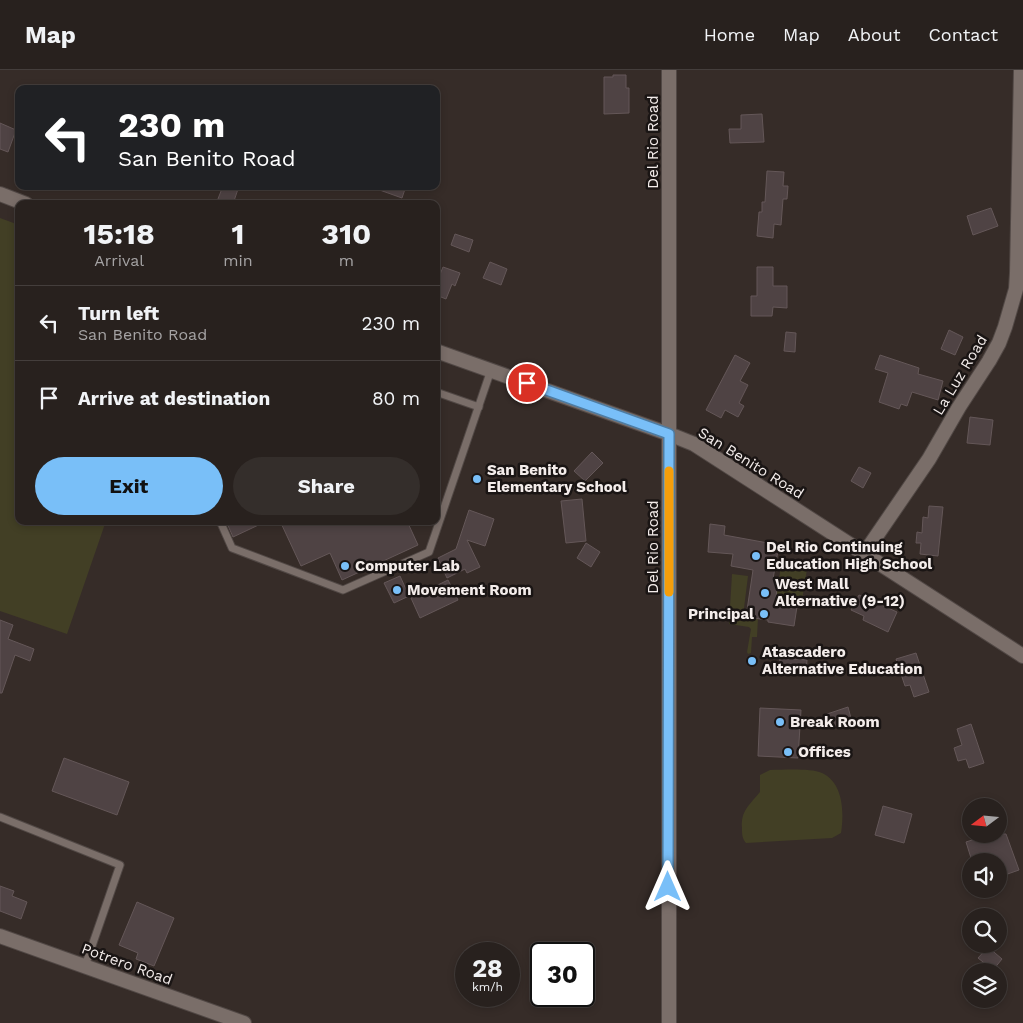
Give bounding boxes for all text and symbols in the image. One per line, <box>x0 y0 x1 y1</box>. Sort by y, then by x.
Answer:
text: Map <box>25 21 76 49</box>
text: Home <box>704 24 755 45</box>
text: Map <box>783 24 820 45</box>
text: About <box>848 24 900 45</box>
text: Contact <box>928 24 998 45</box>
street label: Del Rio Road <box>644 95 662 189</box>
text: 230 m <box>118 104 225 146</box>
icon: left <box>35 105 100 170</box>
text: San Benito Road <box>118 146 296 171</box>
text: 15:18 <box>84 216 155 251</box>
text: 1 <box>232 216 245 251</box>
text: 310 <box>321 216 371 251</box>
text: Arrival <box>94 251 144 270</box>
text: min <box>223 251 253 270</box>
text: m <box>339 251 354 270</box>
text: Turn left <box>78 302 159 325</box>
icon: left <box>35 309 63 337</box>
text: 230 m <box>361 312 420 335</box>
text: San Benito Road <box>78 325 207 344</box>
street label: La Luz Road <box>929 332 991 418</box>
pin <box>506 362 548 404</box>
icon: arrive <box>513 369 541 397</box>
icon: arrive <box>35 384 63 412</box>
text: Arrive at destination <box>78 387 270 410</box>
text: 80 m <box>372 387 420 410</box>
street label: San Benito Road <box>695 423 807 503</box>
button: Exit <box>35 457 223 515</box>
button: Share <box>233 457 420 515</box>
place label: San Benito Elementary School <box>487 461 627 496</box>
marker: San Benito Elementary School <box>471 473 483 485</box>
street label: Del Rio Road <box>644 500 662 594</box>
place label: Del Rio Continuing Education High School <box>766 538 932 573</box>
marker: Del Rio Continuing Education High School <box>750 550 762 562</box>
place label: Computer Lab <box>355 557 460 575</box>
marker: Computer Lab <box>339 560 351 572</box>
place label: West Mall Alternative (9-12) <box>775 575 905 610</box>
place label: Movement Room <box>407 581 532 599</box>
marker: Movement Room <box>391 584 403 596</box>
marker: West Mall Alternative (9-12) <box>759 587 771 599</box>
place label: Principal <box>688 605 754 623</box>
marker: Principal <box>758 608 770 620</box>
place label: Atascadero Alternative Education <box>762 643 923 678</box>
marker: Atascadero Alternative Education <box>746 655 758 667</box>
place label: Break Room <box>790 713 880 731</box>
marker: Break Room <box>774 716 786 728</box>
place label: Offices <box>798 743 851 761</box>
marker: Offices <box>782 746 794 758</box>
north arrow <box>962 798 1008 842</box>
map controls <box>962 798 1007 1008</box>
button: sound <box>962 853 1007 898</box>
position arrow <box>641 860 693 912</box>
button: search <box>962 908 1007 953</box>
street label: Potrero Road <box>79 939 175 989</box>
speed limit sign: 30 <box>530 942 595 1007</box>
text: 28 <box>472 954 503 983</box>
button: layers <box>962 963 1007 1008</box>
text: km/h <box>472 980 503 994</box>

